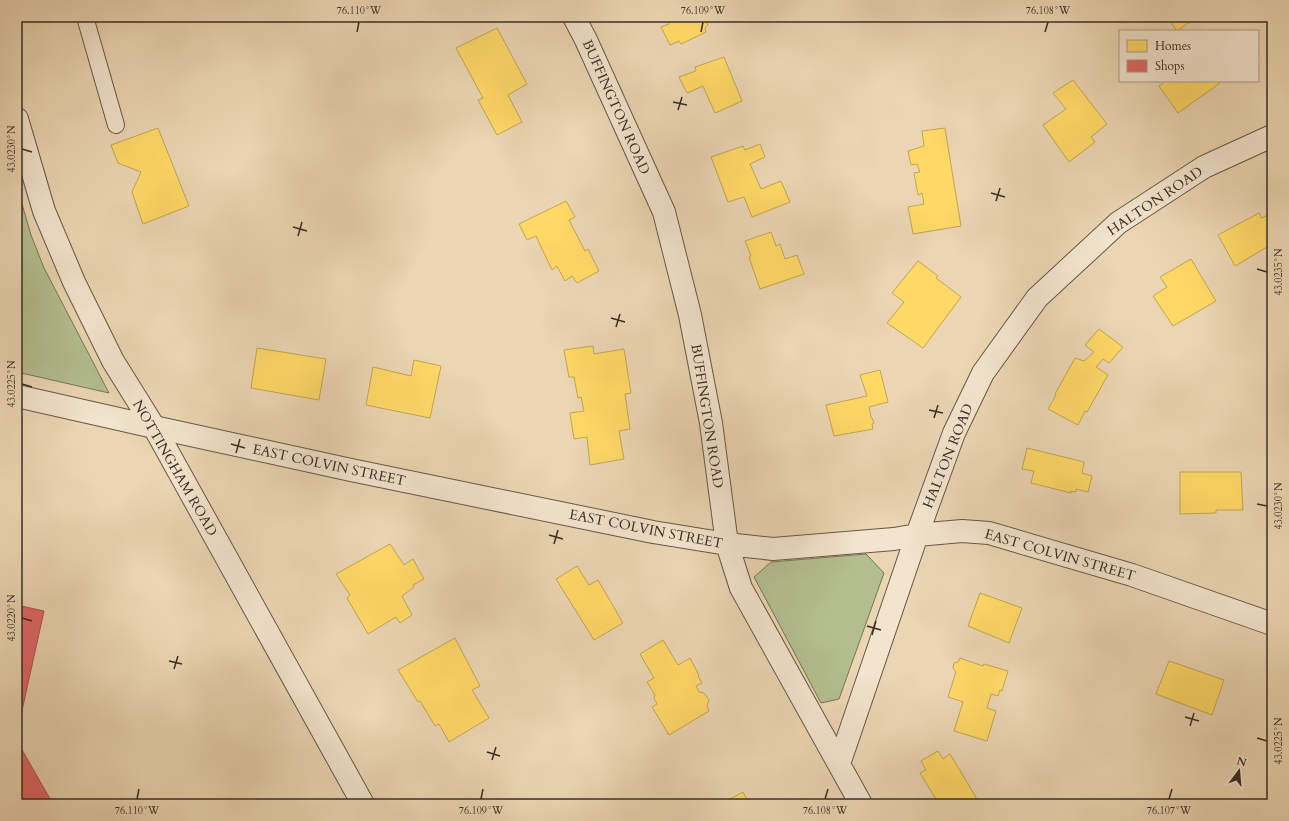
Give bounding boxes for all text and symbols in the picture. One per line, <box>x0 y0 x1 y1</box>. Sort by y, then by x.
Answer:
text: 76.110°W <box>337 4 382 18</box>
text: 76.109°W <box>681 4 726 18</box>
text: 76.108°W <box>1026 4 1071 18</box>
legend <box>1119 30 1259 82</box>
street label: BUFFINGTON ROAD <box>578 36 654 178</box>
text: Homes <box>1155 38 1191 54</box>
text: Shops <box>1155 58 1184 74</box>
text: 43.0230°N <box>5 125 19 172</box>
street label: HALTON ROAD <box>1104 162 1206 240</box>
text: 43.0235°N <box>1272 248 1286 295</box>
street label: BUFFINGTON ROAD <box>686 342 728 490</box>
text: 43.0225°N <box>5 360 19 407</box>
street label: NOTTINGHAM ROAD <box>128 397 222 539</box>
street label: HALTON ROAD <box>918 401 978 511</box>
street label: EAST COLVIN STREET <box>251 439 407 491</box>
text: 43.0230°N <box>1272 482 1286 529</box>
street label: EAST COLVIN STREET <box>568 505 724 553</box>
street label: EAST COLVIN STREET <box>982 524 1138 586</box>
text: 43.0220°N <box>5 594 19 641</box>
text: 43.0225°N <box>1272 717 1286 764</box>
north arrow <box>1219 751 1259 791</box>
text: N <box>1235 753 1249 771</box>
text: 76.110°W <box>115 804 160 818</box>
text: 76.109°W <box>459 804 504 818</box>
text: 76.108°W <box>803 804 848 818</box>
text: 76.107°W <box>1147 804 1192 818</box>

